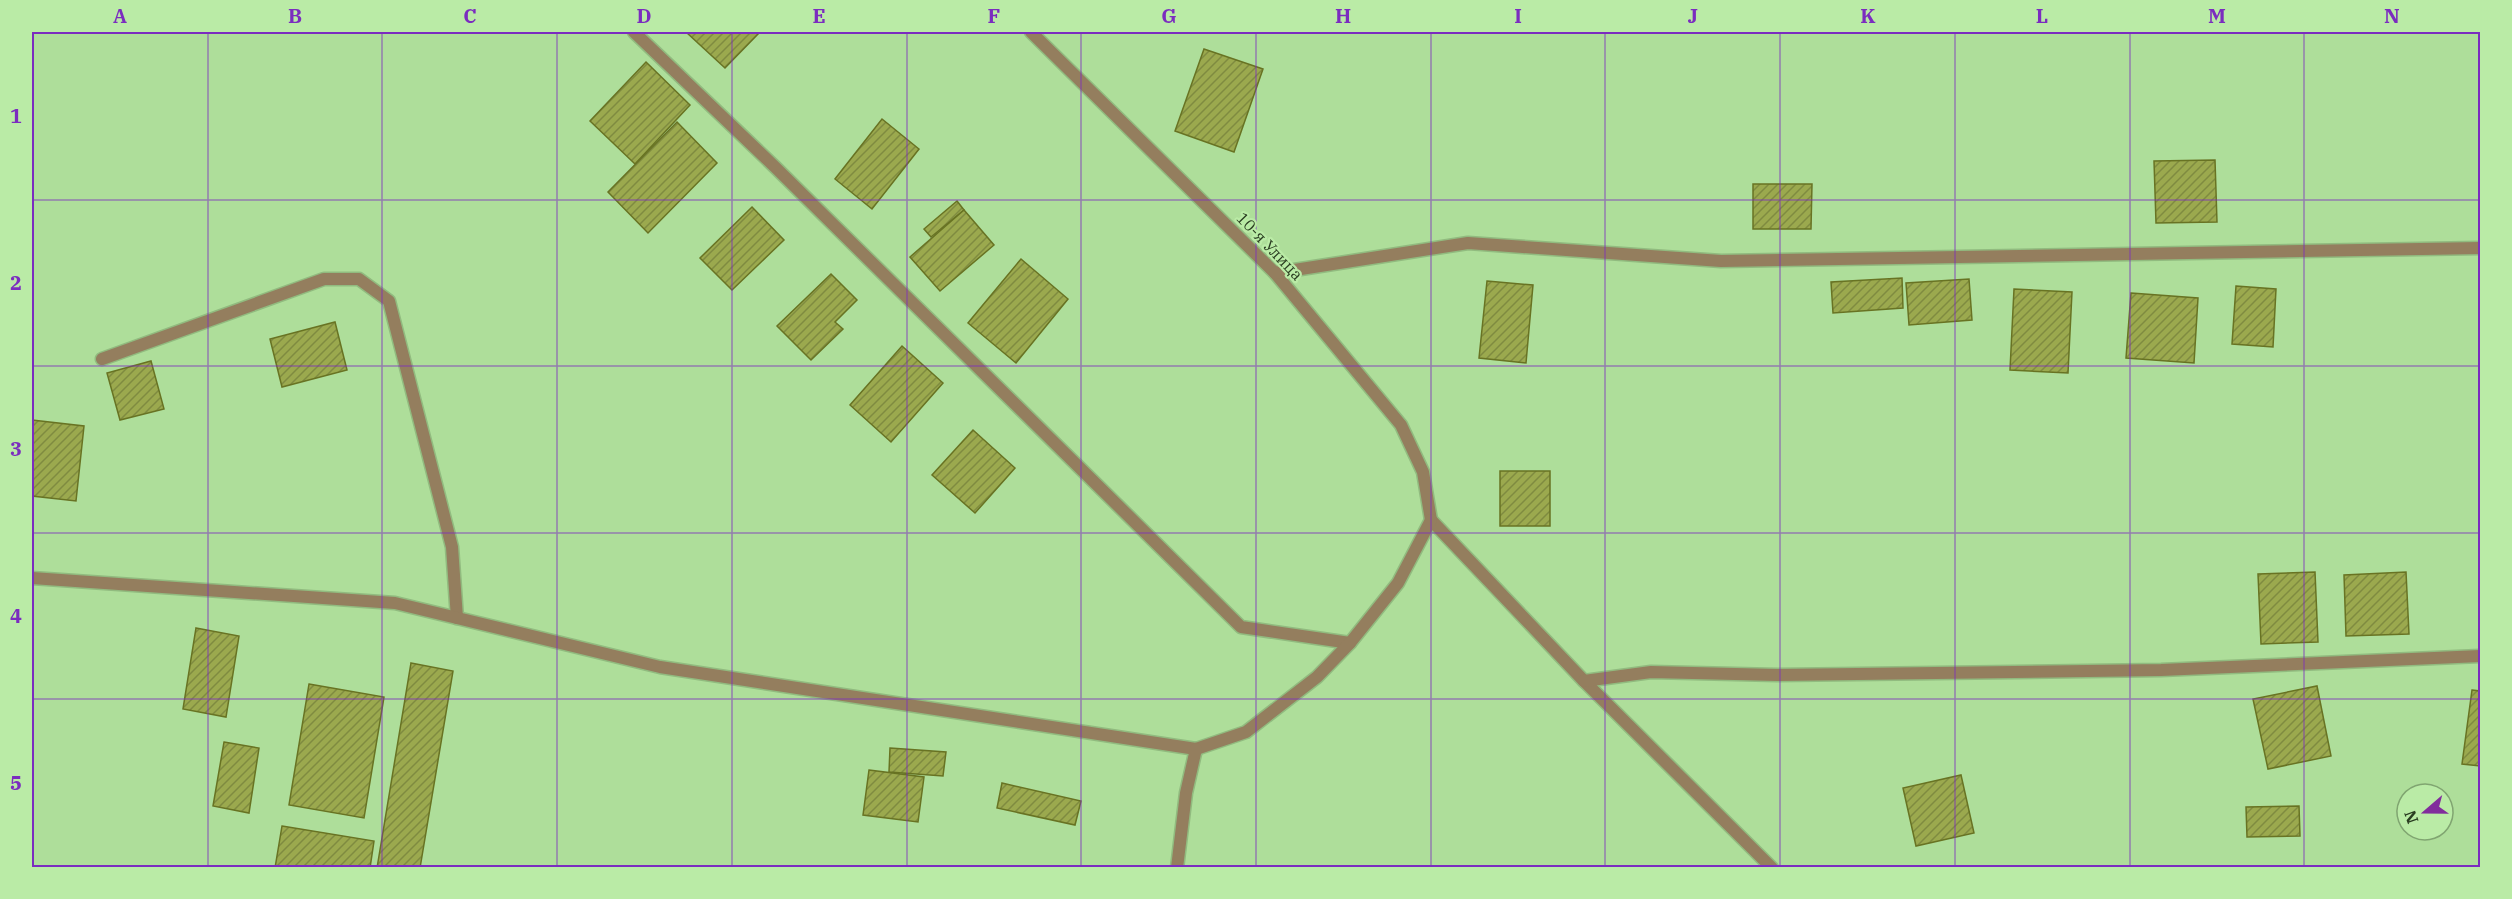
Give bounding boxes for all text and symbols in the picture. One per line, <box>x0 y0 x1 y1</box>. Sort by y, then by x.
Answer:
text: A <box>113 2 127 29</box>
text: B <box>288 2 302 29</box>
text: C <box>463 2 477 29</box>
text: D <box>636 2 652 29</box>
text: E <box>812 2 826 29</box>
text: F <box>988 2 1000 29</box>
text: G <box>1161 2 1177 29</box>
text: H <box>1335 2 1351 29</box>
text: I <box>1514 2 1522 29</box>
text: J <box>1688 2 1698 29</box>
text: K <box>1860 2 1876 29</box>
text: L <box>2036 2 2048 29</box>
text: M <box>2208 2 2226 29</box>
text: N <box>2384 2 2400 29</box>
text: 1 <box>10 102 22 129</box>
street label: 10-я Улица <box>1233 208 1308 284</box>
text: 2 <box>10 269 22 296</box>
text: 3 <box>10 435 22 462</box>
text: 4 <box>10 602 22 629</box>
text: 5 <box>10 769 22 796</box>
north arrow <box>2395 782 2455 842</box>
text: N <box>2399 808 2422 826</box>

